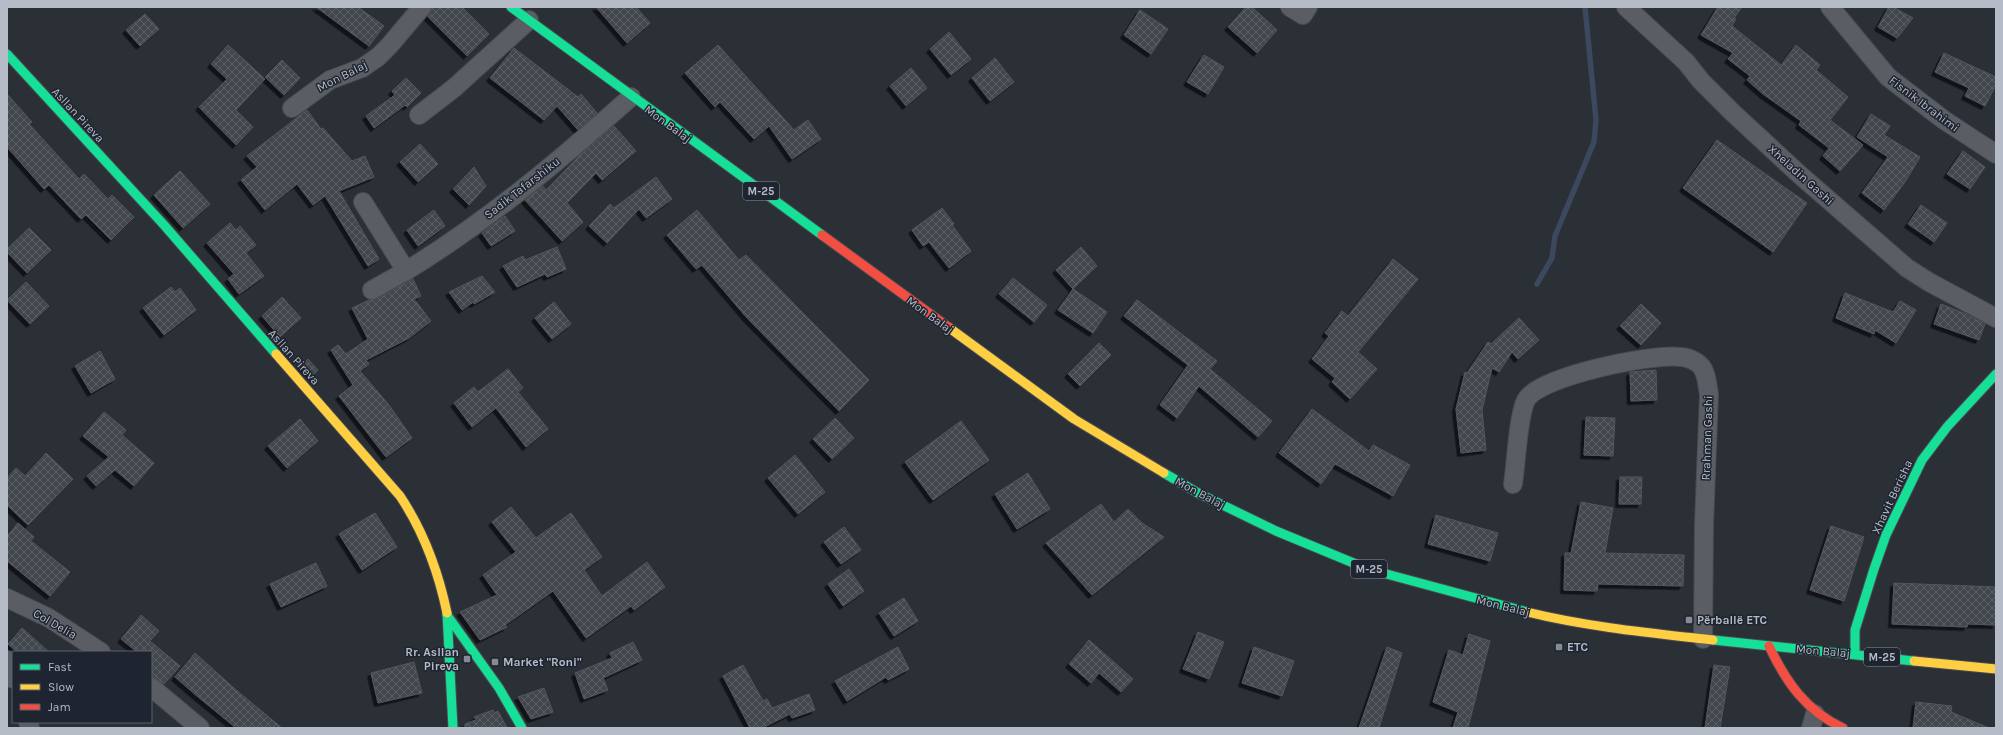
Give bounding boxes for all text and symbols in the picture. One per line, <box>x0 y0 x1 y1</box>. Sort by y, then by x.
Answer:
street label: Mon Balaj <box>314 57 370 95</box>
street label: Fisnik Ibrahimi <box>1886 73 1962 135</box>
street label: Asllan Pireva <box>49 85 107 145</box>
street label: Mon Balaj <box>642 102 694 146</box>
street label: Xheladin Gashi <box>1765 142 1837 208</box>
street label: Sadik Tafarshiku <box>481 154 563 222</box>
road number: M-25 <box>743 182 779 200</box>
street label: Mon Balaj <box>904 293 956 337</box>
street label: Asllan Pireva <box>265 326 323 388</box>
street label: Rrahman Gashi <box>1699 395 1715 481</box>
street label: Xhavit Berisha <box>1869 458 1915 536</box>
street label: Mon Balaj <box>1173 474 1227 512</box>
road number: M-25 <box>1351 560 1387 578</box>
street label: Mon Balaj <box>1475 593 1531 619</box>
street label: Col Delia <box>31 606 79 642</box>
place label: Përballë ETC <box>1697 613 1768 627</box>
marker: Përballë ETC <box>1684 615 1694 625</box>
place label: ETC <box>1567 640 1588 654</box>
marker: ETC <box>1554 642 1564 652</box>
street label: Mon Balaj <box>1795 642 1851 660</box>
place label: Rr. Asllan Pireva <box>405 645 459 673</box>
road number: M-25 <box>1864 648 1900 666</box>
legend <box>12 651 152 723</box>
marker: Rr. Asllan Pireva <box>462 654 472 664</box>
place label: Market "Roni" <box>503 655 582 669</box>
marker: Market "Roni" <box>490 657 500 667</box>
text: Fast <box>48 660 72 674</box>
text: Slow <box>48 680 74 694</box>
text: Jam <box>48 700 71 714</box>

